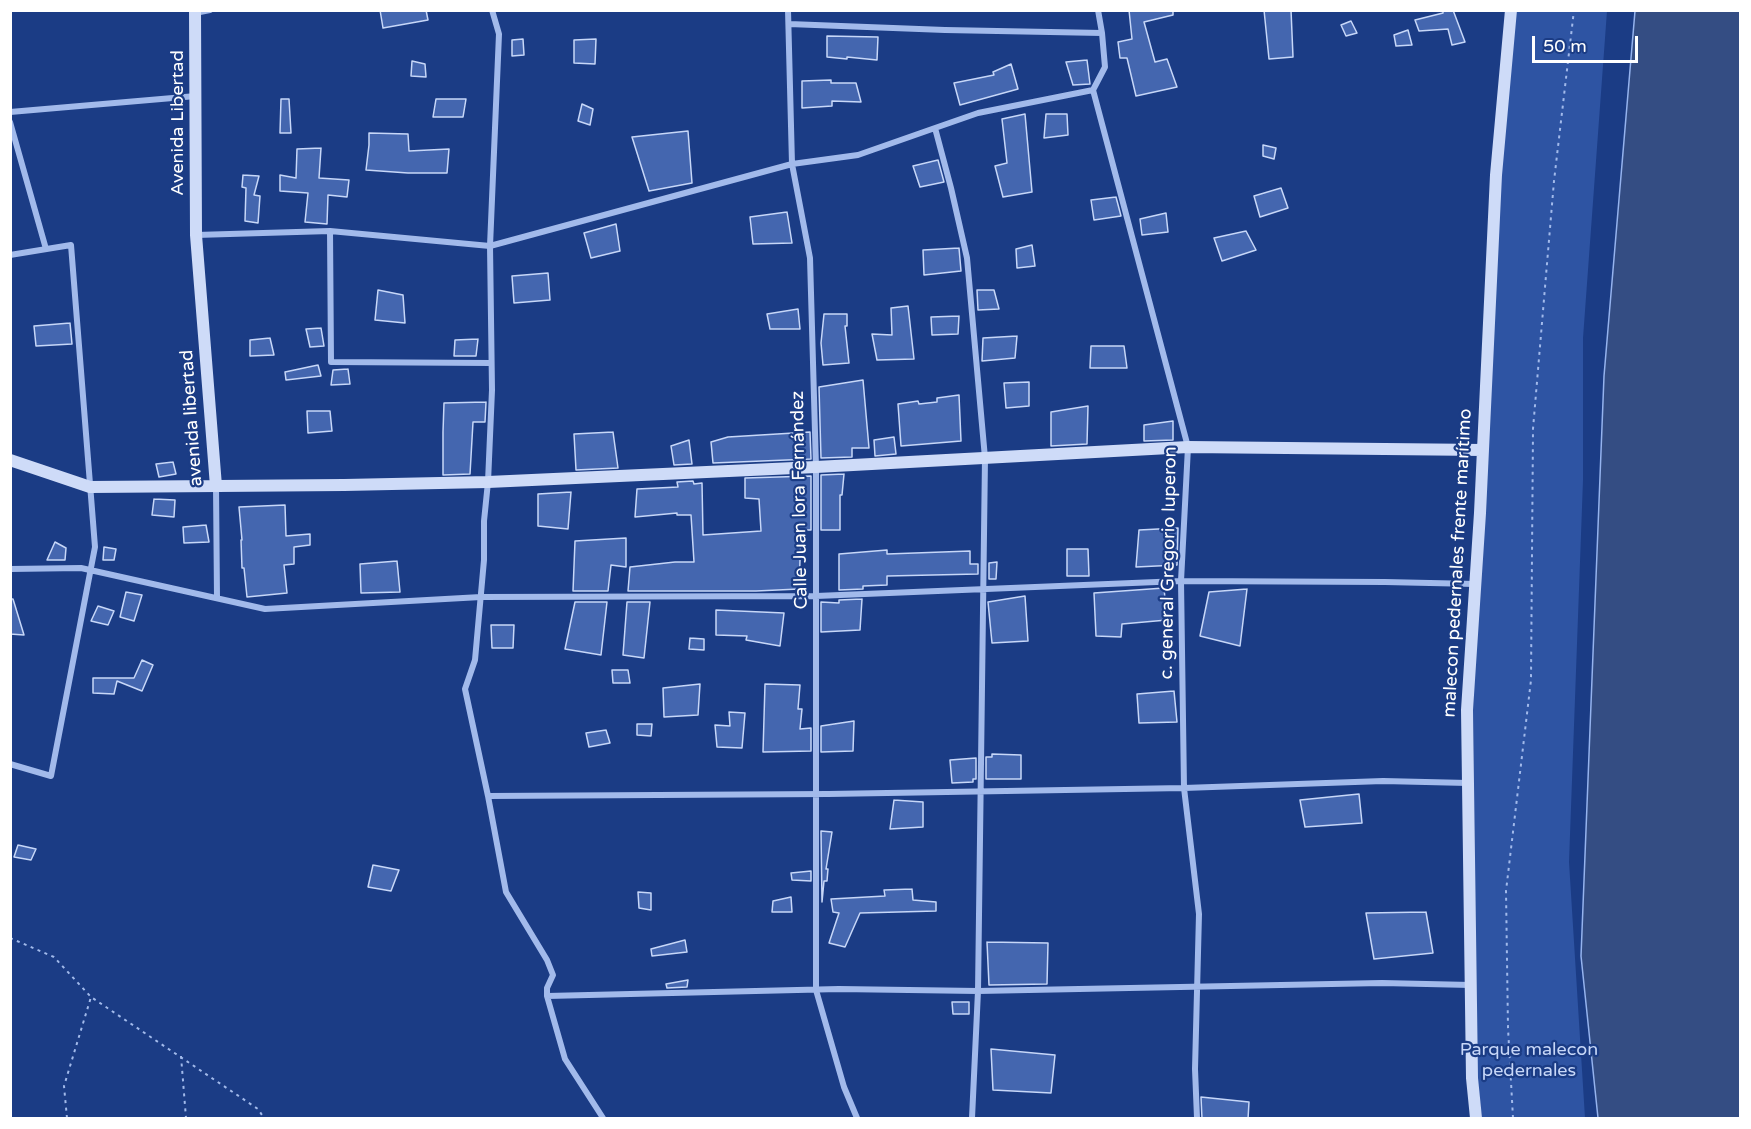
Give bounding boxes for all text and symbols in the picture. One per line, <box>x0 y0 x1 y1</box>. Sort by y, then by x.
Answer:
scale bar <box>1535 24 1642 62</box>
text: 50 m <box>1543 35 1587 57</box>
street label: Avenida Libertad <box>167 50 189 196</box>
street label: avenida libertad <box>176 349 208 487</box>
street label: Calle Juan lora Fernández <box>787 391 813 609</box>
street label: malecon pedernales frente marítimo <box>1439 408 1477 718</box>
street label: c. general Gregorio luperon <box>1156 446 1182 680</box>
park label: Parque malecon pedernales <box>1460 1039 1598 1082</box>

